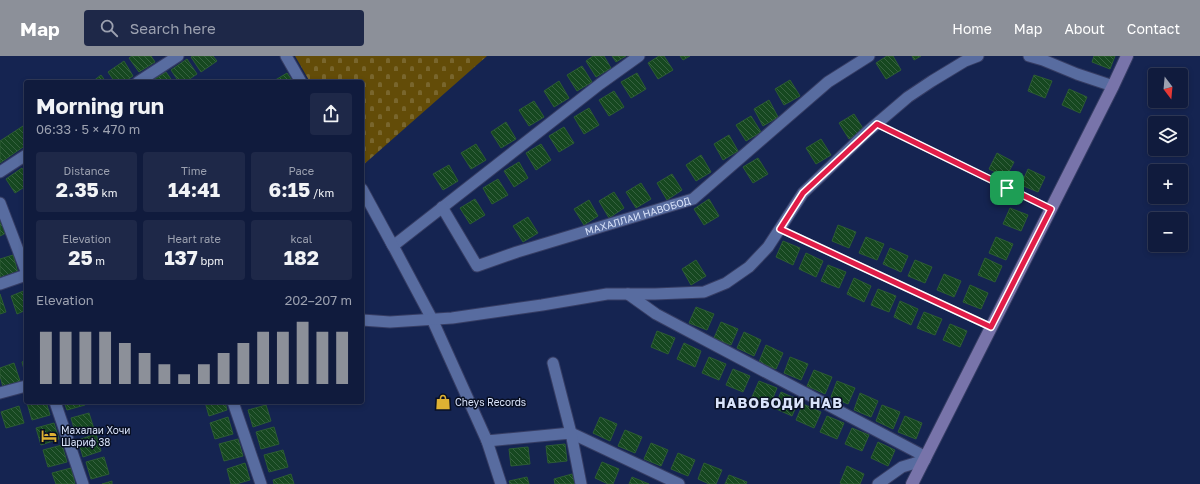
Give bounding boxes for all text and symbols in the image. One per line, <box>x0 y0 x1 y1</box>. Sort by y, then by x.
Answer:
search box <box>84 10 364 46</box>
text: Map <box>20 17 60 40</box>
icon: search <box>98 17 120 39</box>
text: Search here <box>130 19 216 37</box>
text: Home <box>952 20 992 37</box>
text: Map <box>1014 20 1042 37</box>
text: About <box>1064 20 1105 37</box>
text: Contact <box>1127 20 1180 37</box>
north arrow <box>1148 68 1188 108</box>
map controls <box>1148 68 1188 252</box>
text: Morning run <box>36 92 164 119</box>
button: share <box>310 93 352 135</box>
button: layers <box>1148 116 1188 156</box>
text: 06:33 · 5 × 470 m <box>36 121 140 137</box>
text: Distance <box>64 164 110 177</box>
text: Time <box>181 164 207 177</box>
text: Pace <box>288 164 314 177</box>
button: + <box>1148 164 1188 204</box>
pin <box>990 171 1024 205</box>
text: 2.35 <box>56 177 99 201</box>
text: 14:41 <box>168 177 220 201</box>
text: 6:15 <box>269 177 310 201</box>
icon: arrive <box>996 177 1018 199</box>
text: km <box>99 186 118 199</box>
text: /km <box>310 186 334 199</box>
street label: МАХАЛЛАИ НАВОБОД <box>583 194 692 237</box>
button: − <box>1148 212 1188 252</box>
text: Elevation <box>62 232 111 245</box>
text: Heart rate <box>167 232 221 245</box>
text: kcal <box>290 232 312 245</box>
text: 25 <box>68 245 93 269</box>
text: 137 <box>164 245 198 269</box>
text: 182 <box>284 245 319 269</box>
text: m <box>93 254 105 267</box>
text: bpm <box>198 254 224 267</box>
text: Elevation <box>36 292 94 308</box>
text: 202–207 m <box>285 292 352 308</box>
shop icon: Cheys Records <box>434 393 452 411</box>
district label: НАВОБОДИ НАВ <box>715 394 843 411</box>
place label: Cheys Records <box>455 396 526 408</box>
place label: Махалаи Хочи Шариф 38 <box>61 424 130 448</box>
hotel icon: Махалаи Хочи Шариф 38 <box>40 427 58 445</box>

